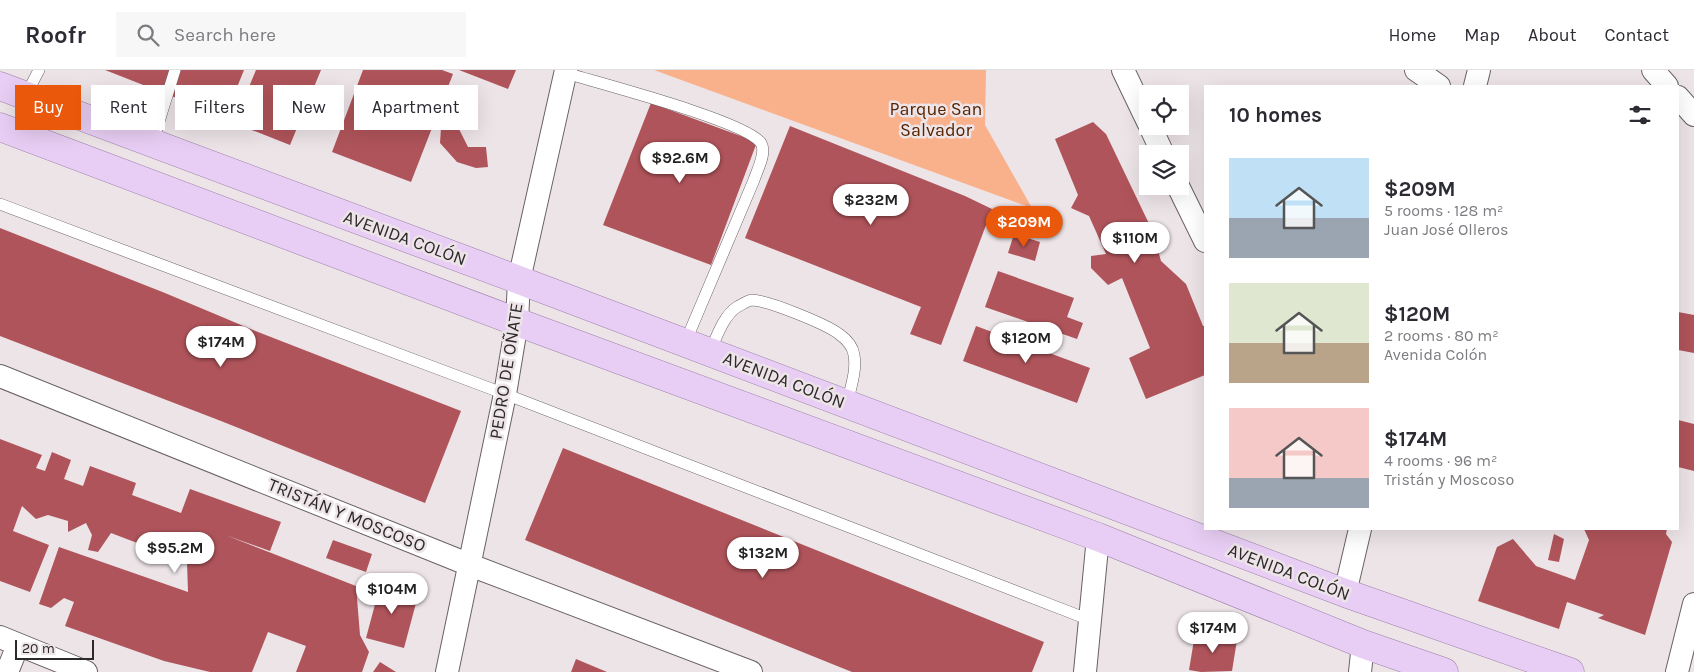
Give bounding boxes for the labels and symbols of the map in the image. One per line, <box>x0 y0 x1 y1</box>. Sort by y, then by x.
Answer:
park label: Parque San Salvador <box>890 98 982 141</box>
pin: $92.6M <box>639 142 721 184</box>
pin: $232M <box>836 184 906 226</box>
street label: AVENIDA COLÓN <box>341 205 470 270</box>
pin: $209M <box>989 206 1059 248</box>
pin: $110M <box>1100 222 1170 264</box>
street label: PEDRO DE OÑATE <box>484 301 528 441</box>
pin: $120M <box>991 322 1061 364</box>
pin: $174M <box>186 326 256 368</box>
street label: AVENIDA COLÓN <box>720 346 848 413</box>
street label: TRISTÁN Y MOSCOSO <box>265 472 429 557</box>
pin: $95.2M <box>134 532 216 574</box>
pin: $132M <box>728 536 798 579</box>
street label: AVENIDA COLÓN <box>1225 538 1353 605</box>
pin: $104M <box>357 572 427 615</box>
pin: $174M <box>1178 612 1248 654</box>
scale bar <box>15 637 94 660</box>

